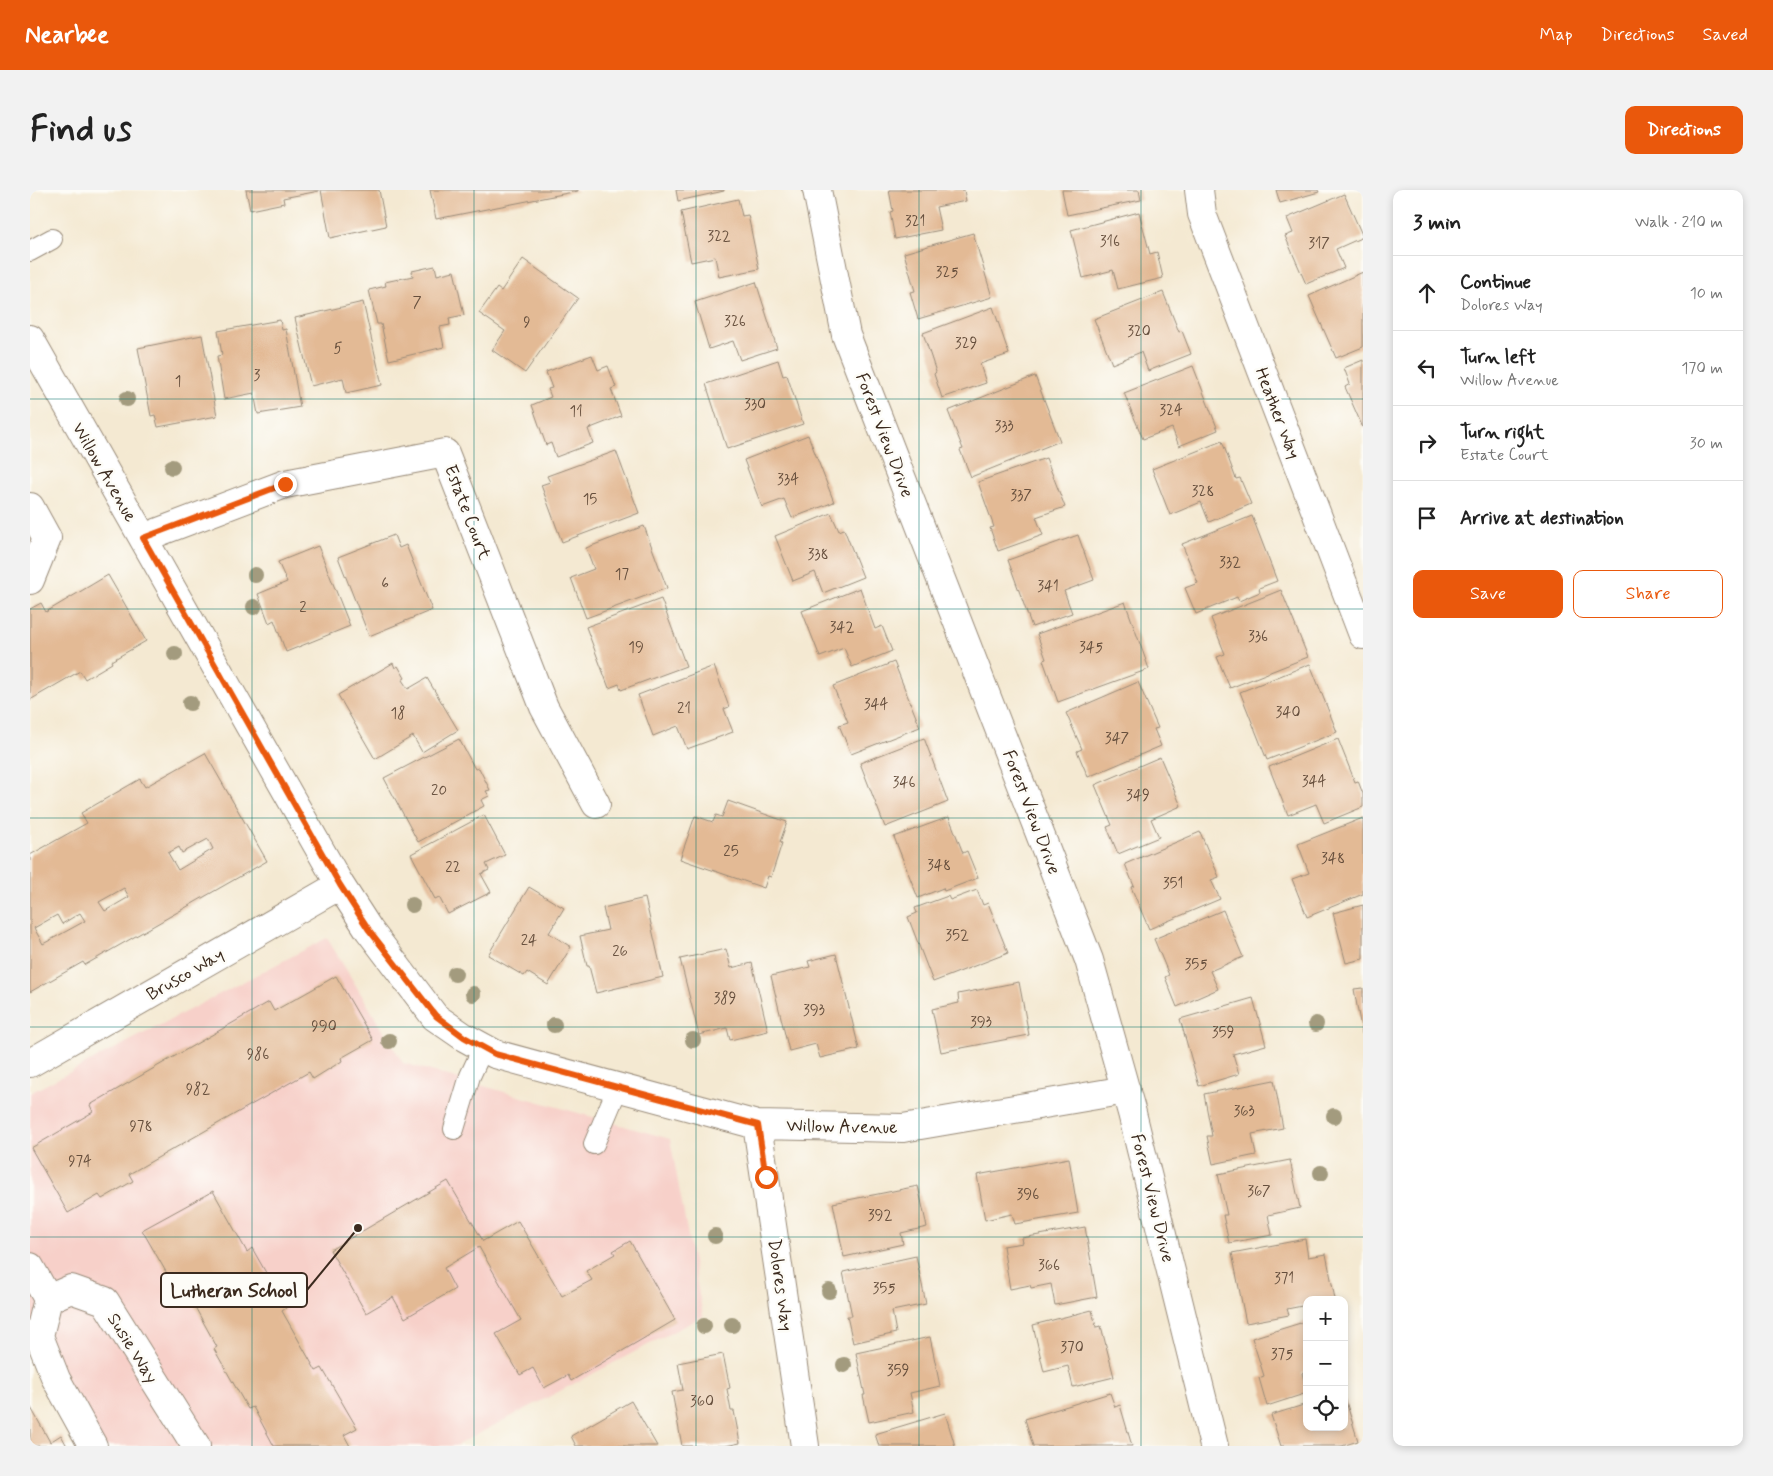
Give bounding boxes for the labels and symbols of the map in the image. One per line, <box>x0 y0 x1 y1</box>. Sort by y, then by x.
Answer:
house number: 321 <box>905 212 925 232</box>
house number: 322 <box>707 227 731 247</box>
house number: 316 <box>1100 232 1120 252</box>
house number: 317 <box>1308 234 1330 254</box>
house number: 325 <box>935 263 959 283</box>
house number: 7 <box>412 293 422 313</box>
house number: 326 <box>724 312 746 332</box>
house number: 9 <box>523 313 531 333</box>
house number: 320 <box>1127 322 1151 342</box>
house number: 329 <box>955 334 977 354</box>
house number: 5 <box>333 339 343 359</box>
street label: Heather Way <box>1249 364 1305 463</box>
house number: 3 <box>254 366 261 386</box>
street label: Forest View Drive <box>849 370 919 501</box>
house number: 1 <box>175 372 181 392</box>
house number: 330 <box>744 395 766 415</box>
house number: 324 <box>1159 401 1183 421</box>
house number: 11 <box>569 402 583 422</box>
house number: 333 <box>994 417 1014 437</box>
street label: Willow Avenue <box>66 418 142 527</box>
street label: Estate Court <box>438 461 496 564</box>
house number: 334 <box>777 470 799 490</box>
route end <box>274 473 297 496</box>
house number: 328 <box>1192 482 1214 502</box>
house number: 337 <box>1010 486 1032 506</box>
house number: 15 <box>583 490 597 510</box>
house number: 338 <box>807 545 829 565</box>
house number: 332 <box>1219 553 1241 573</box>
house number: 17 <box>615 565 630 585</box>
house number: 6 <box>381 574 389 594</box>
house number: 341 <box>1037 577 1059 597</box>
house number: 2 <box>299 598 307 618</box>
house number: 342 <box>830 618 854 638</box>
house number: 336 <box>1248 627 1268 647</box>
house number: 19 <box>628 638 644 658</box>
house number: 345 <box>1079 638 1103 658</box>
house number: 344 <box>864 695 889 715</box>
house number: 21 <box>677 699 691 719</box>
house number: 340 <box>1276 703 1300 723</box>
house number: 18 <box>391 704 405 724</box>
house number: 347 <box>1105 729 1129 749</box>
street label: Forest View Drive <box>996 747 1066 878</box>
house number: 344 <box>1302 772 1327 792</box>
house number: 346 <box>893 773 915 793</box>
house number: 20 <box>431 781 447 801</box>
house number: 349 <box>1126 786 1150 806</box>
house number: 25 <box>723 842 739 862</box>
house number: 348 <box>1321 849 1345 869</box>
house number: 348 <box>927 856 951 876</box>
house number: 22 <box>445 858 461 878</box>
house number: 351 <box>1163 874 1183 894</box>
house number: 352 <box>945 926 969 946</box>
house number: 24 <box>521 931 537 951</box>
house number: 26 <box>612 942 628 962</box>
street label: Brusco Way <box>142 943 229 1007</box>
house number: 355 <box>1184 955 1208 975</box>
house number: 389 <box>714 989 736 1009</box>
house number: 393 <box>803 1001 825 1021</box>
house number: 393 <box>970 1013 992 1033</box>
house number: 990 <box>311 1017 337 1037</box>
house number: 359 <box>1212 1023 1234 1043</box>
house number: 986 <box>247 1045 269 1065</box>
house number: 982 <box>186 1080 210 1100</box>
house number: 363 <box>1233 1102 1255 1122</box>
street label: Willow Avenue <box>786 1114 898 1140</box>
house number: 978 <box>129 1117 153 1137</box>
street label: Forest View Drive <box>1124 1131 1180 1265</box>
house number: 974 <box>68 1152 92 1172</box>
route start <box>755 1166 778 1189</box>
house number: 367 <box>1247 1182 1271 1202</box>
house number: 396 <box>1017 1185 1039 1205</box>
house number: 392 <box>868 1206 892 1226</box>
street label: Dolores Way <box>762 1237 798 1333</box>
house number: 366 <box>1038 1256 1060 1276</box>
house number: 371 <box>1274 1269 1294 1289</box>
callout: Lutheran School <box>161 1273 307 1307</box>
text: Lutheran School <box>171 1279 298 1304</box>
house number: 355 <box>872 1279 896 1299</box>
street label: Susie Way <box>101 1309 163 1388</box>
house number: 370 <box>1060 1338 1084 1358</box>
house number: 375 <box>1271 1345 1293 1365</box>
house number: 359 <box>887 1361 909 1381</box>
house number: 360 <box>690 1392 714 1412</box>

